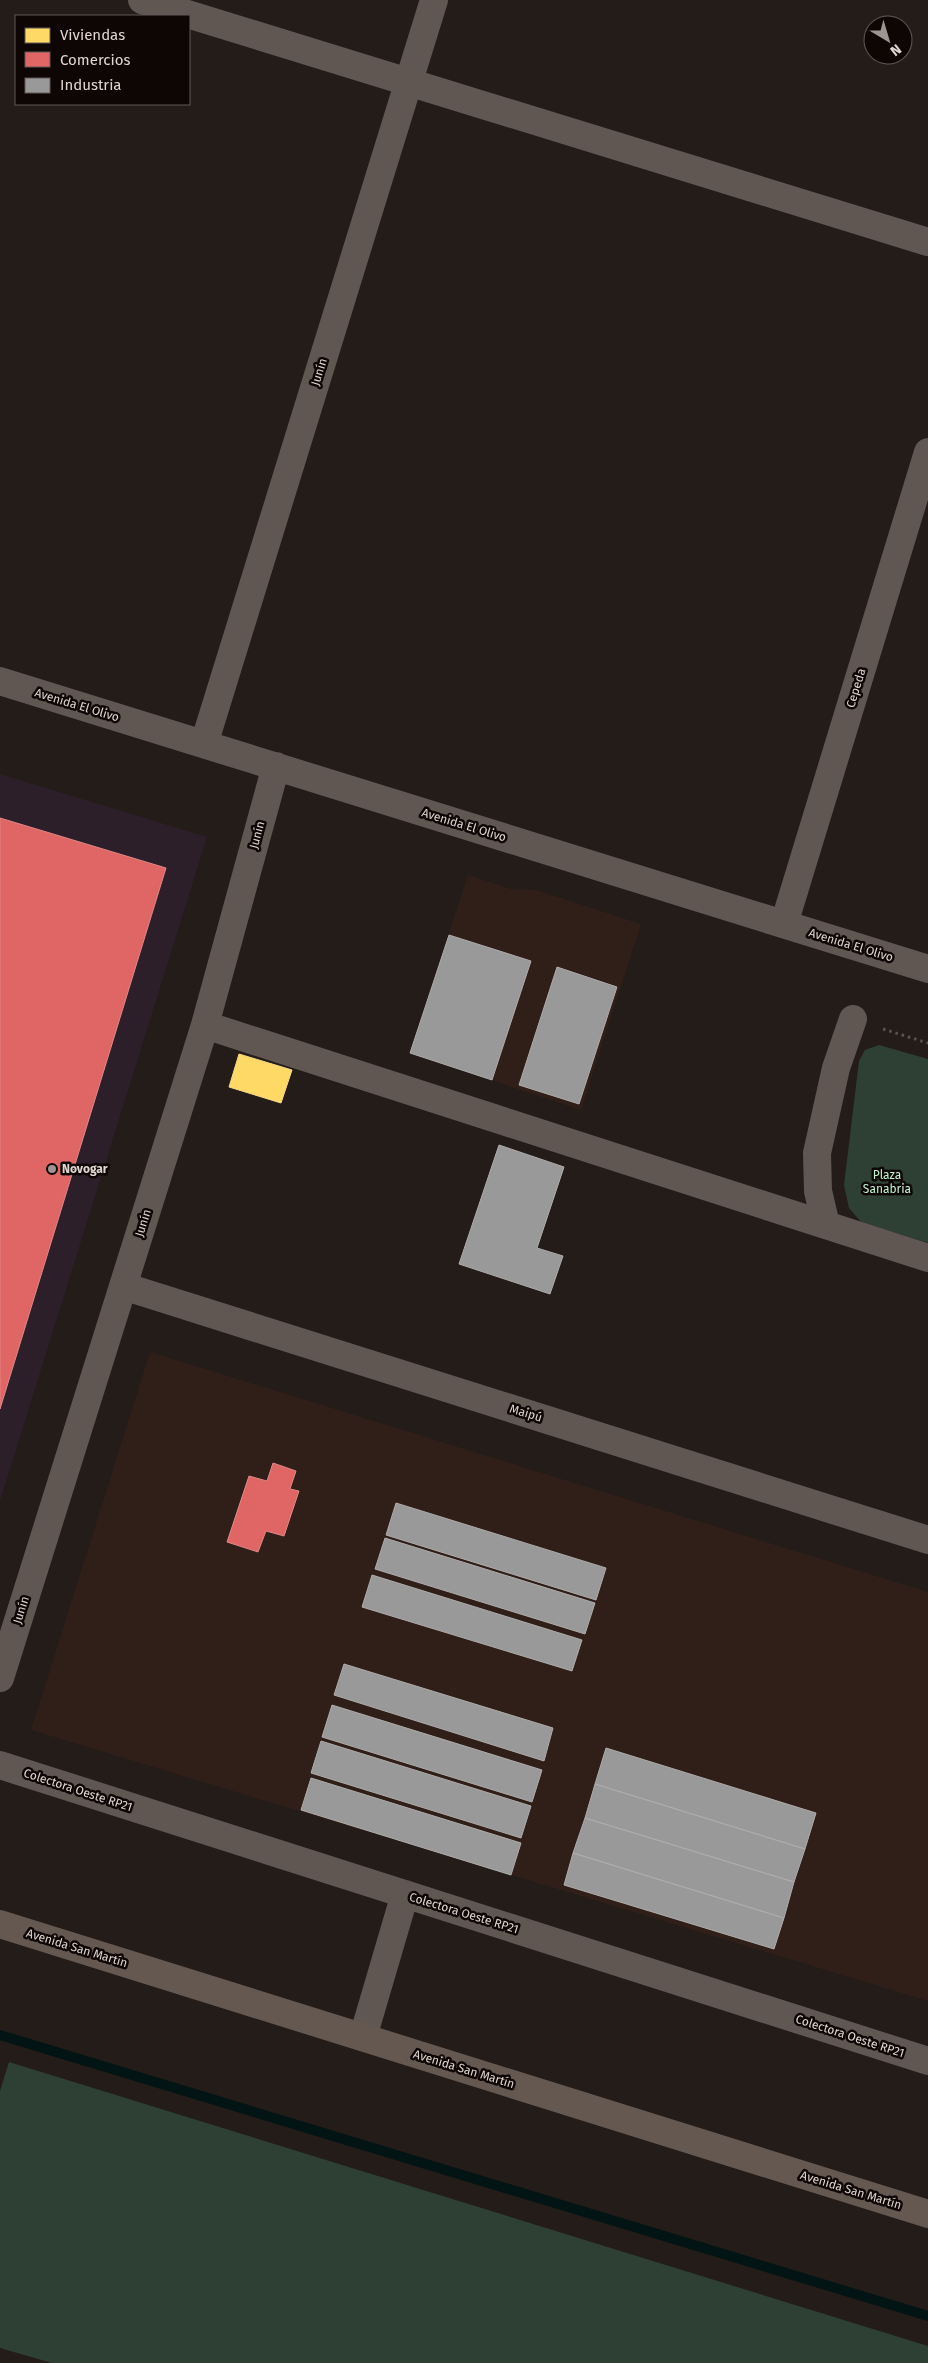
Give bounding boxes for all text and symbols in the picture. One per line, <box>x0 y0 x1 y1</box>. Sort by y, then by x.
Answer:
legend <box>15 15 190 105</box>
north arrow <box>863 15 913 65</box>
text: Viviendas <box>60 26 125 44</box>
text: N <box>887 40 905 59</box>
text: Comercios <box>60 51 130 69</box>
text: Industria <box>60 76 122 94</box>
street label: Junín <box>308 357 330 387</box>
street label: Cepeda <box>843 667 869 709</box>
street label: Avenida El Olivo <box>33 685 121 725</box>
street label: Avenida El Olivo <box>420 805 508 845</box>
street label: Junín <box>247 820 267 850</box>
street label: Avenida El Olivo <box>807 925 895 965</box>
place label: Novogar <box>62 1162 108 1176</box>
marker: Novogar <box>46 1163 58 1175</box>
park label: Plaza Sanabria <box>863 1168 911 1196</box>
street label: Junín <box>132 1208 154 1238</box>
street label: Maipú <box>508 1401 544 1425</box>
street label: Junín <box>10 1595 32 1625</box>
street label: Colectora Oeste RP21 <box>22 1766 134 1814</box>
street label: Colectora Oeste RP21 <box>408 1890 520 1936</box>
street label: Avenida San Martín <box>25 1926 129 1970</box>
street label: Colectora Oeste RP21 <box>794 2012 906 2060</box>
street label: Avenida San Martín <box>412 2047 516 2091</box>
street label: Avenida San Martín <box>799 2168 903 2212</box>

